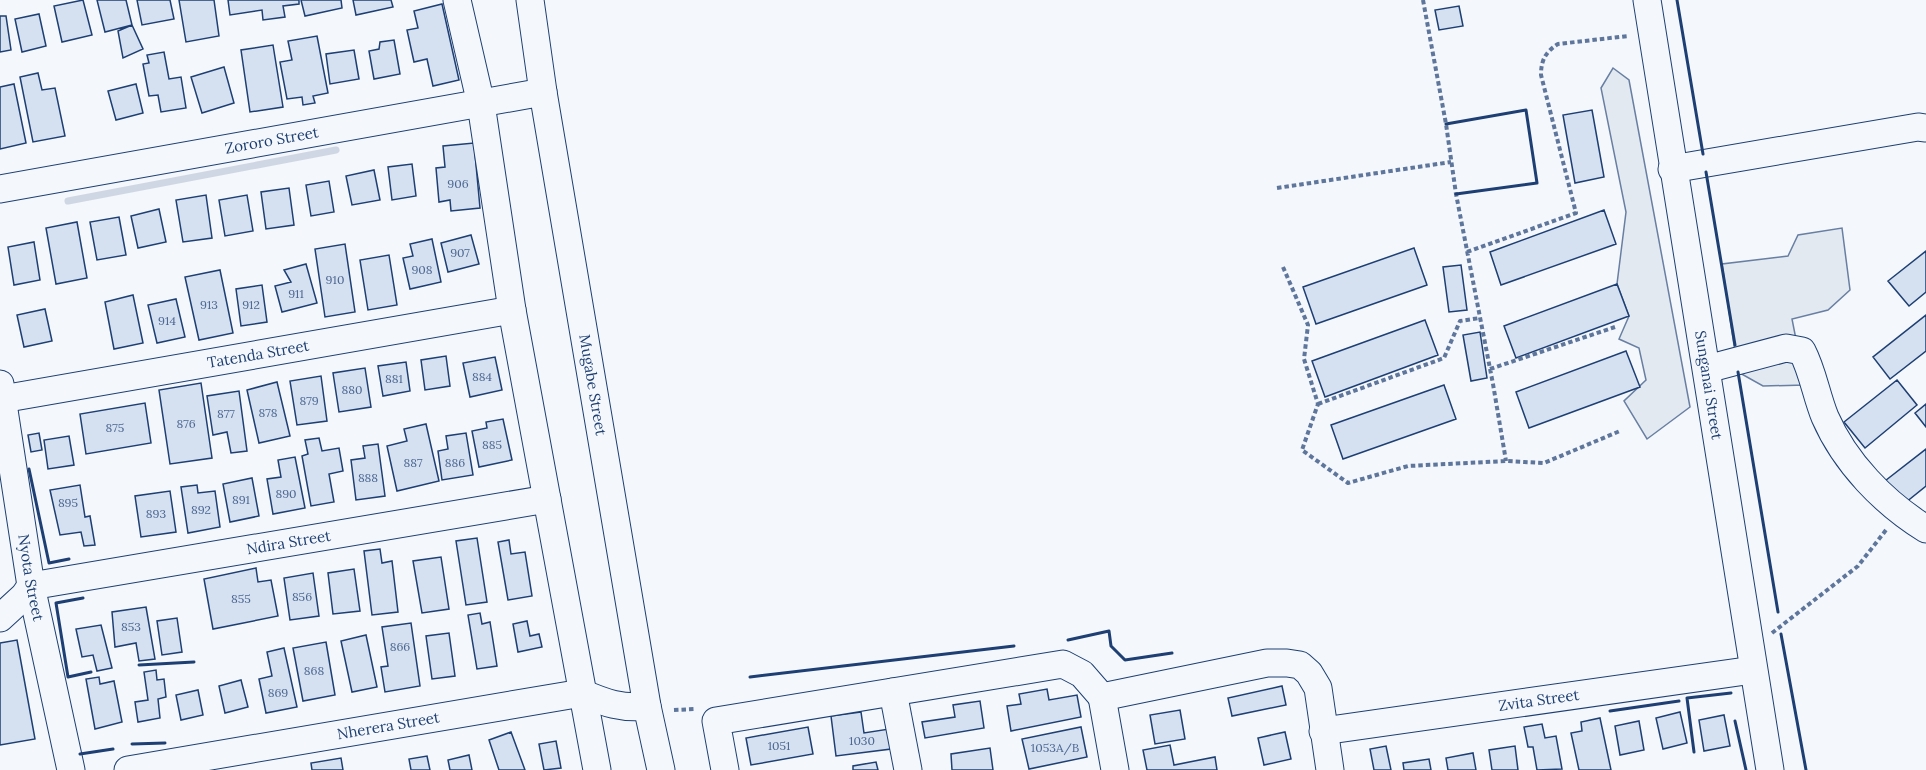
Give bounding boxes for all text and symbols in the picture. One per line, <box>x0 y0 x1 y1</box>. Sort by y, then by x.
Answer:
street label: Zororo Street <box>223 122 320 158</box>
house number: 906 <box>447 176 469 191</box>
house number: 907 <box>450 245 470 260</box>
house number: 908 <box>411 262 433 277</box>
house number: 910 <box>326 272 344 287</box>
house number: 911 <box>288 286 304 301</box>
house number: 913 <box>200 297 218 312</box>
house number: 912 <box>242 297 260 312</box>
house number: 914 <box>158 313 176 328</box>
street label: Sunganai Street <box>1691 329 1727 441</box>
street label: Mugabe Street <box>575 333 611 437</box>
street label: Tatenda Street <box>206 336 311 372</box>
house number: 884 <box>472 369 492 384</box>
house number: 881 <box>385 371 403 386</box>
house number: 880 <box>342 382 362 397</box>
house number: 879 <box>299 393 319 408</box>
house number: 878 <box>258 405 278 420</box>
house number: 877 <box>217 406 235 421</box>
house number: 876 <box>176 416 196 431</box>
house number: 875 <box>106 420 124 435</box>
house number: 885 <box>482 437 502 452</box>
house number: 887 <box>403 455 423 470</box>
house number: 886 <box>445 455 465 470</box>
house number: 888 <box>358 470 378 485</box>
house number: 890 <box>275 486 297 501</box>
house number: 891 <box>232 492 250 507</box>
house number: 895 <box>58 495 78 510</box>
house number: 892 <box>191 502 211 517</box>
house number: 893 <box>146 506 166 521</box>
street label: Ndira Street <box>245 526 332 559</box>
street label: Nyota Street <box>14 533 48 623</box>
house number: 856 <box>292 589 312 604</box>
house number: 855 <box>231 591 251 606</box>
house number: 853 <box>121 619 141 634</box>
house number: 866 <box>390 639 410 654</box>
house number: 868 <box>304 663 324 678</box>
house number: 869 <box>268 685 288 700</box>
street label: Zvita Street <box>1497 685 1580 715</box>
street label: Nherera Street <box>335 707 441 743</box>
house number: 1030 <box>849 733 875 748</box>
house number: 1051 <box>768 738 790 753</box>
house number: 1053A/B <box>1031 740 1079 756</box>

